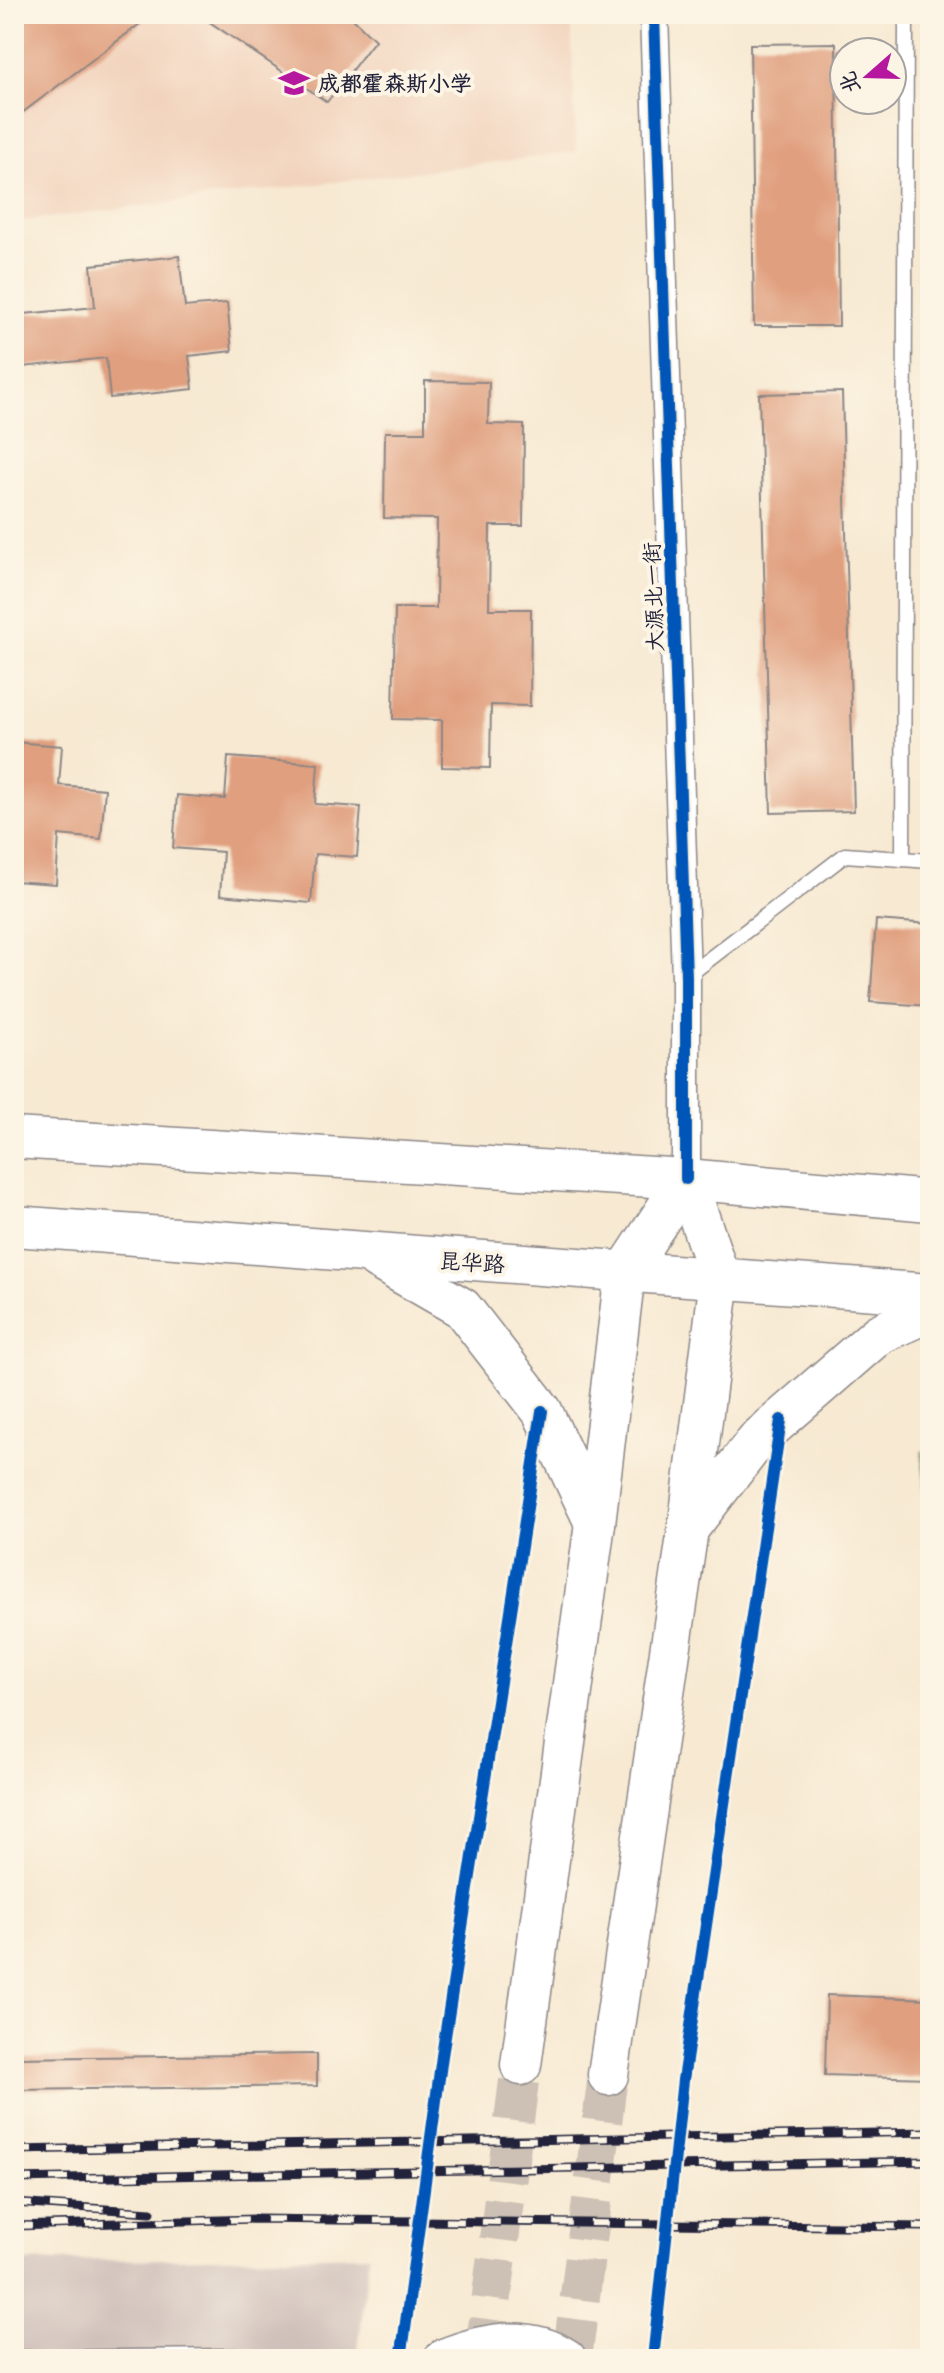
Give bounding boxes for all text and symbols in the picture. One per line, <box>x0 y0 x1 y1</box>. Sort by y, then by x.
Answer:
north arrow <box>828 36 908 116</box>
school or university icon: 成都霍森斯小学 <box>277 66 311 100</box>
text: 北 <box>832 68 866 98</box>
place label: 成都霍森斯小学 <box>318 69 472 97</box>
street label: 大源北一街 <box>637 542 669 652</box>
street label: 昆华路 <box>438 1246 506 1278</box>

